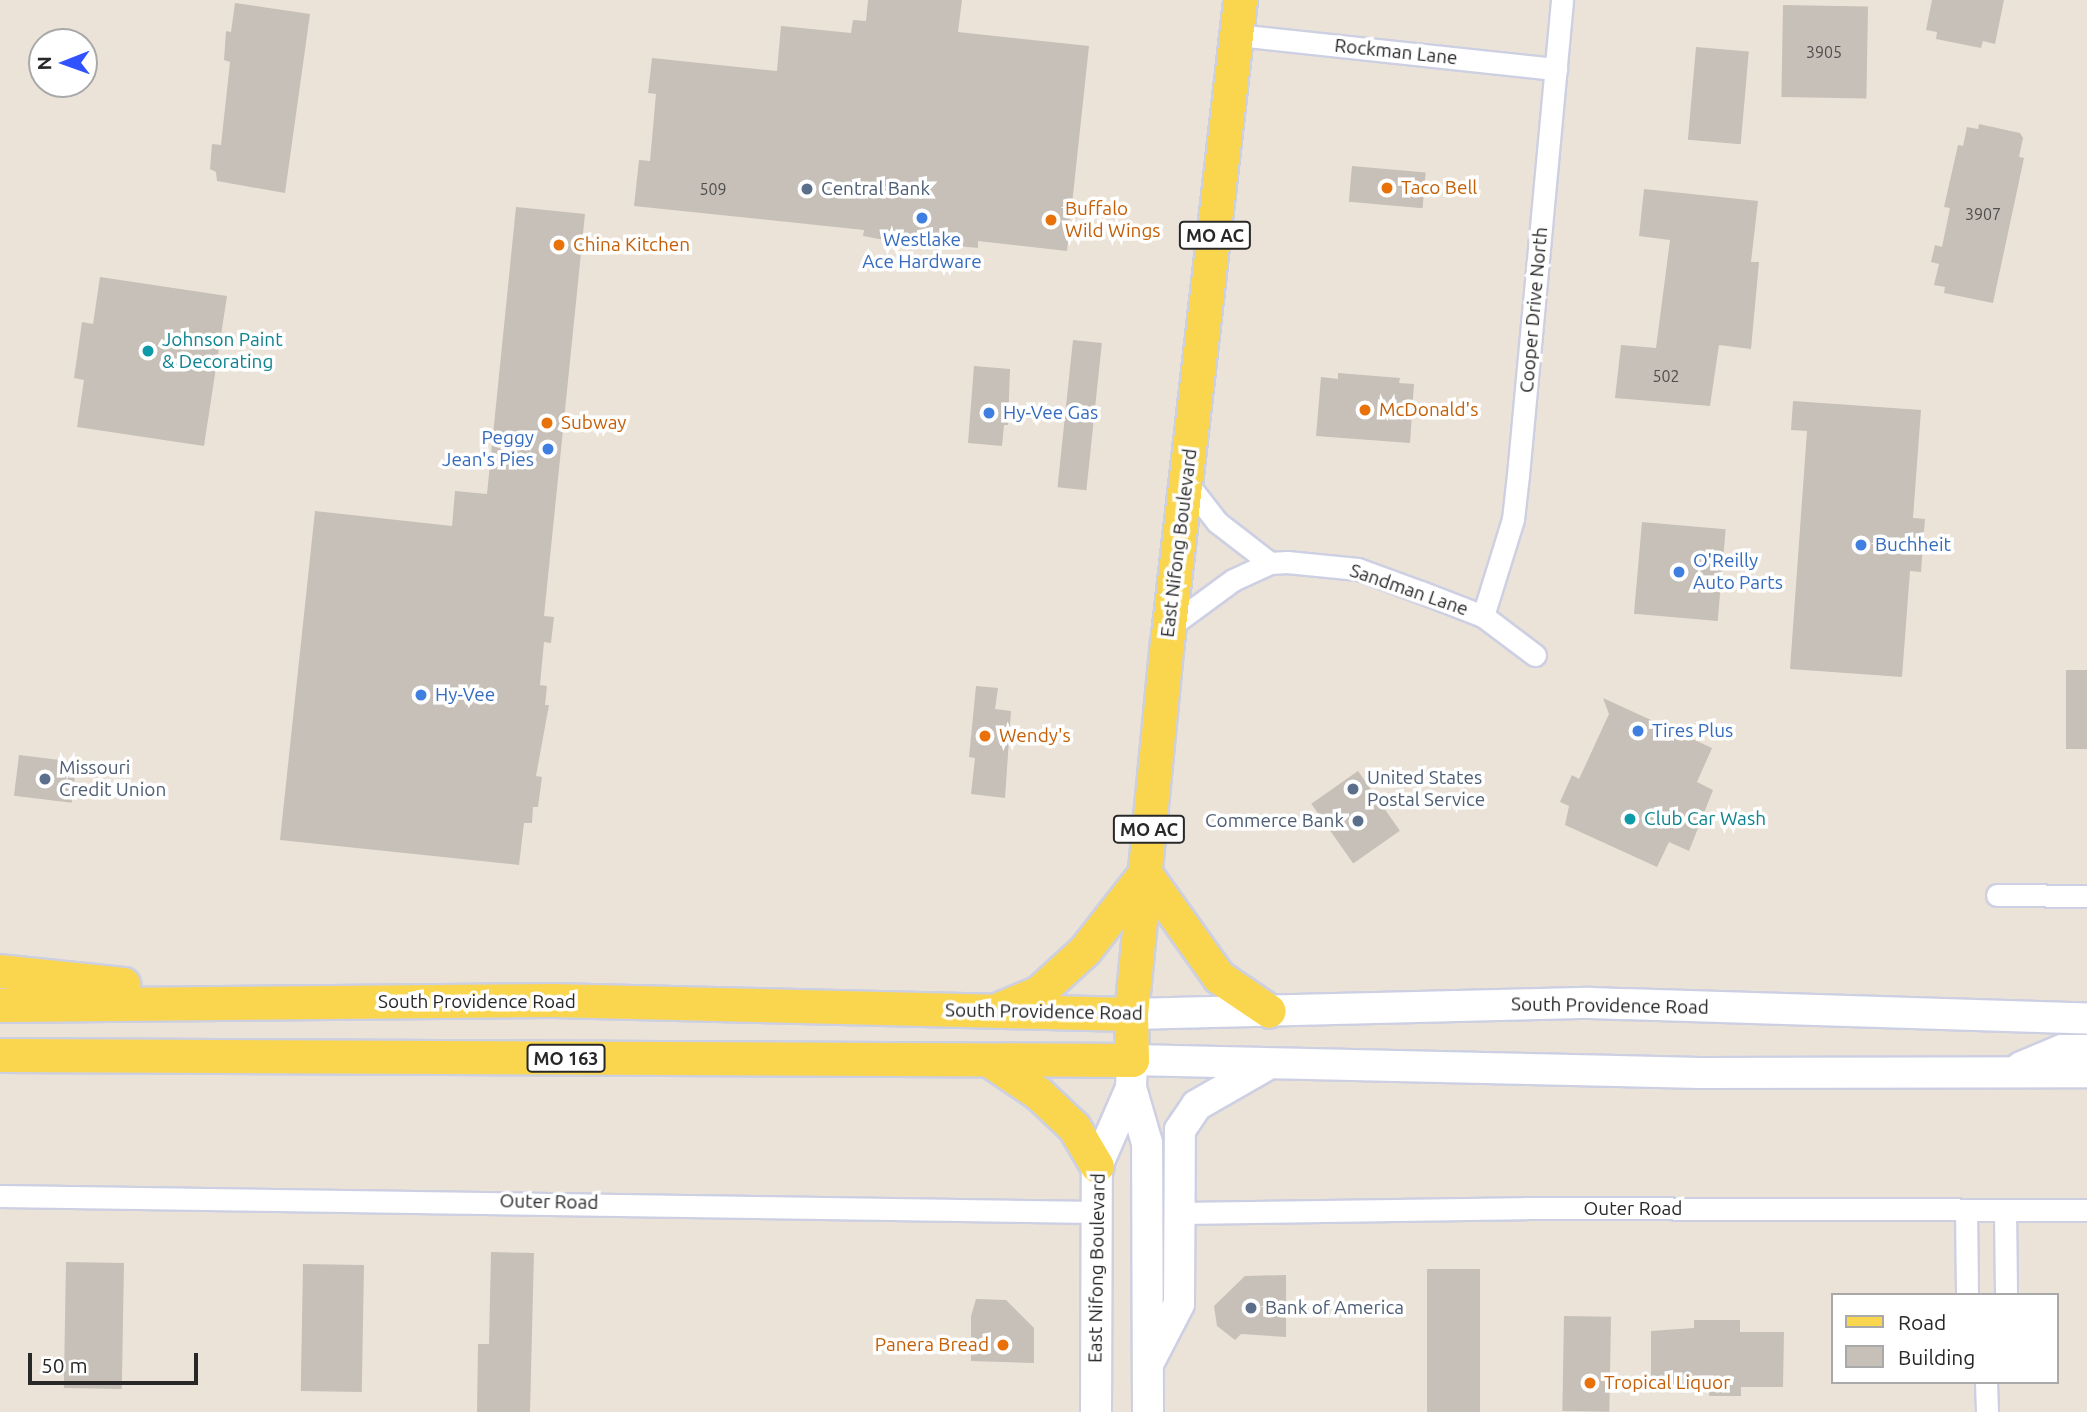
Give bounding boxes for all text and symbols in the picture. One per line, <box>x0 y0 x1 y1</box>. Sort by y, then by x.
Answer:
north arrow <box>28 28 98 98</box>
street label: Rockman Lane <box>1333 34 1459 70</box>
house number: 3905 <box>1806 42 1842 62</box>
text: N <box>33 56 55 71</box>
place label: Taco Bell <box>1401 177 1477 199</box>
place label: Central Bank <box>821 178 930 200</box>
house number: 509 <box>699 179 727 199</box>
marker: Taco Bell <box>1379 180 1395 196</box>
marker: Central Bank <box>799 181 815 197</box>
place label: Buffalo Wild Wings <box>1065 198 1161 242</box>
house number: 3907 <box>1965 204 2001 224</box>
marker: Westlake Ace Hardware <box>914 210 930 226</box>
marker: Buffalo Wild Wings <box>1043 212 1059 228</box>
road number: MO AC <box>1178 220 1252 249</box>
street label: Cooper Drive North <box>1515 226 1553 394</box>
place label: Westlake Ace Hardware <box>862 229 982 273</box>
place label: China Kitchen <box>573 234 690 256</box>
marker: China Kitchen <box>551 237 567 253</box>
place label: Johnson Paint & Decorating <box>162 329 283 373</box>
marker: Johnson Paint & Decorating <box>140 343 156 359</box>
house number: 502 <box>1652 366 1680 386</box>
place label: McDonald's <box>1379 399 1478 421</box>
place label: Hy-Vee Gas <box>1003 402 1098 424</box>
marker: McDonald's <box>1357 402 1373 418</box>
marker: Hy-Vee Gas <box>981 405 997 421</box>
place label: Subway <box>561 412 627 434</box>
marker: Subway <box>539 415 555 431</box>
place label: Peggy Jean's Pies <box>442 427 534 471</box>
marker: Peggy Jean's Pies <box>540 441 556 457</box>
street label: East Nifong Boulevard <box>1156 447 1202 639</box>
place label: Buchheit <box>1875 534 1951 556</box>
marker: Buchheit <box>1853 537 1869 553</box>
place label: O'Reilly Auto Parts <box>1693 550 1783 594</box>
street label: Sandman Lane <box>1347 559 1471 621</box>
marker: O'Reilly Auto Parts <box>1671 564 1687 580</box>
place label: Hy-Vee <box>435 684 495 706</box>
marker: Hy-Vee <box>413 687 429 703</box>
place label: Tires Plus <box>1652 720 1733 742</box>
marker: Tires Plus <box>1630 723 1646 739</box>
place label: Wendy's <box>999 725 1071 747</box>
marker: Wendy's <box>977 728 993 744</box>
place label: Missouri Credit Union <box>59 757 166 801</box>
place label: United States Postal Service <box>1367 767 1485 811</box>
marker: Missouri Credit Union <box>37 771 53 787</box>
marker: United States Postal Service <box>1345 781 1361 797</box>
place label: Club Car Wash <box>1644 808 1766 830</box>
place label: Commerce Bank <box>1205 810 1344 832</box>
marker: Club Car Wash <box>1622 811 1638 827</box>
marker: Commerce Bank <box>1350 813 1366 829</box>
road number: MO AC <box>1112 814 1186 844</box>
street label: South Providence Road <box>378 991 576 1013</box>
street label: South Providence Road <box>1511 993 1709 1019</box>
street label: South Providence Road <box>945 999 1143 1025</box>
road number: MO 163 <box>526 1044 606 1072</box>
street label: East Nifong Boulevard <box>1084 1173 1110 1363</box>
street label: Outer Road <box>499 1190 599 1214</box>
street label: Outer Road <box>1584 1198 1682 1220</box>
legend <box>1832 1293 2059 1384</box>
place label: Bank of America <box>1265 1297 1404 1319</box>
marker: Bank of America <box>1243 1300 1259 1316</box>
text: Road <box>1898 1310 1946 1334</box>
place label: Panera Bread <box>875 1334 989 1356</box>
marker: Panera Bread <box>995 1337 1011 1353</box>
scale bar <box>32 1338 201 1382</box>
text: Building <box>1898 1345 1975 1369</box>
text: 50 m <box>41 1353 88 1377</box>
place label: Tropical Liquor <box>1604 1372 1730 1394</box>
marker: Tropical Liquor <box>1582 1375 1598 1391</box>

